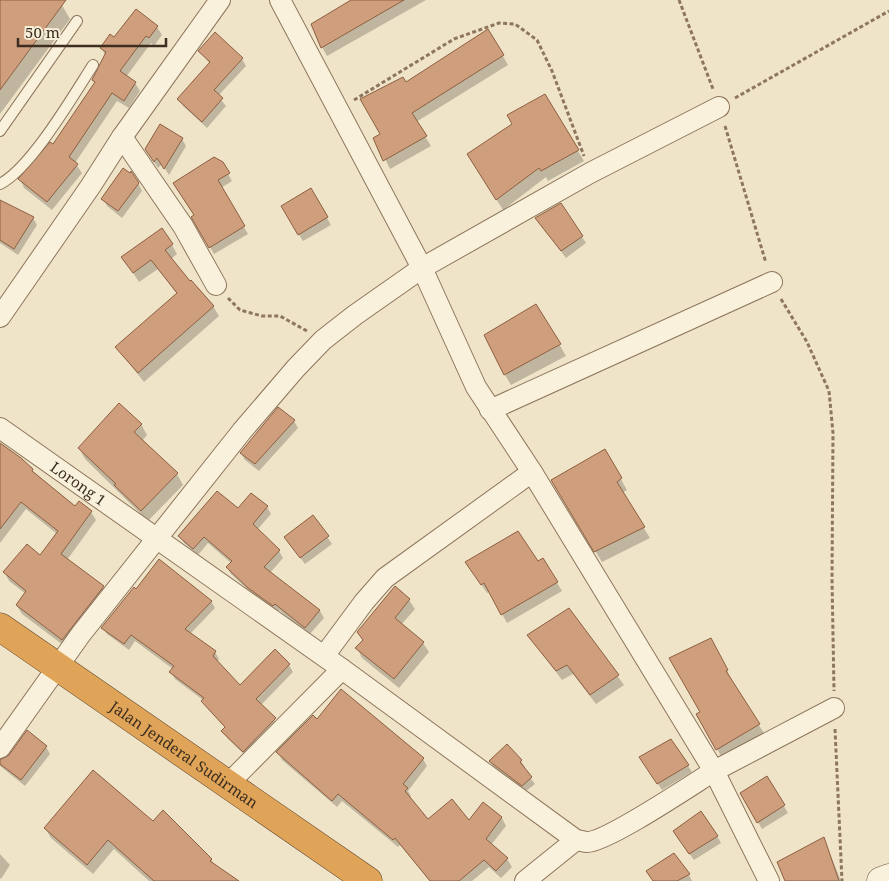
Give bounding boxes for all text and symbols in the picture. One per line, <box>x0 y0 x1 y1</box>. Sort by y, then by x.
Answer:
scale bar <box>18 15 165 47</box>
text: 50 m <box>25 22 60 42</box>
street label: Lorong 1 <box>47 457 110 510</box>
street label: Jalan Jenderal Sudirman <box>106 696 263 813</box>

